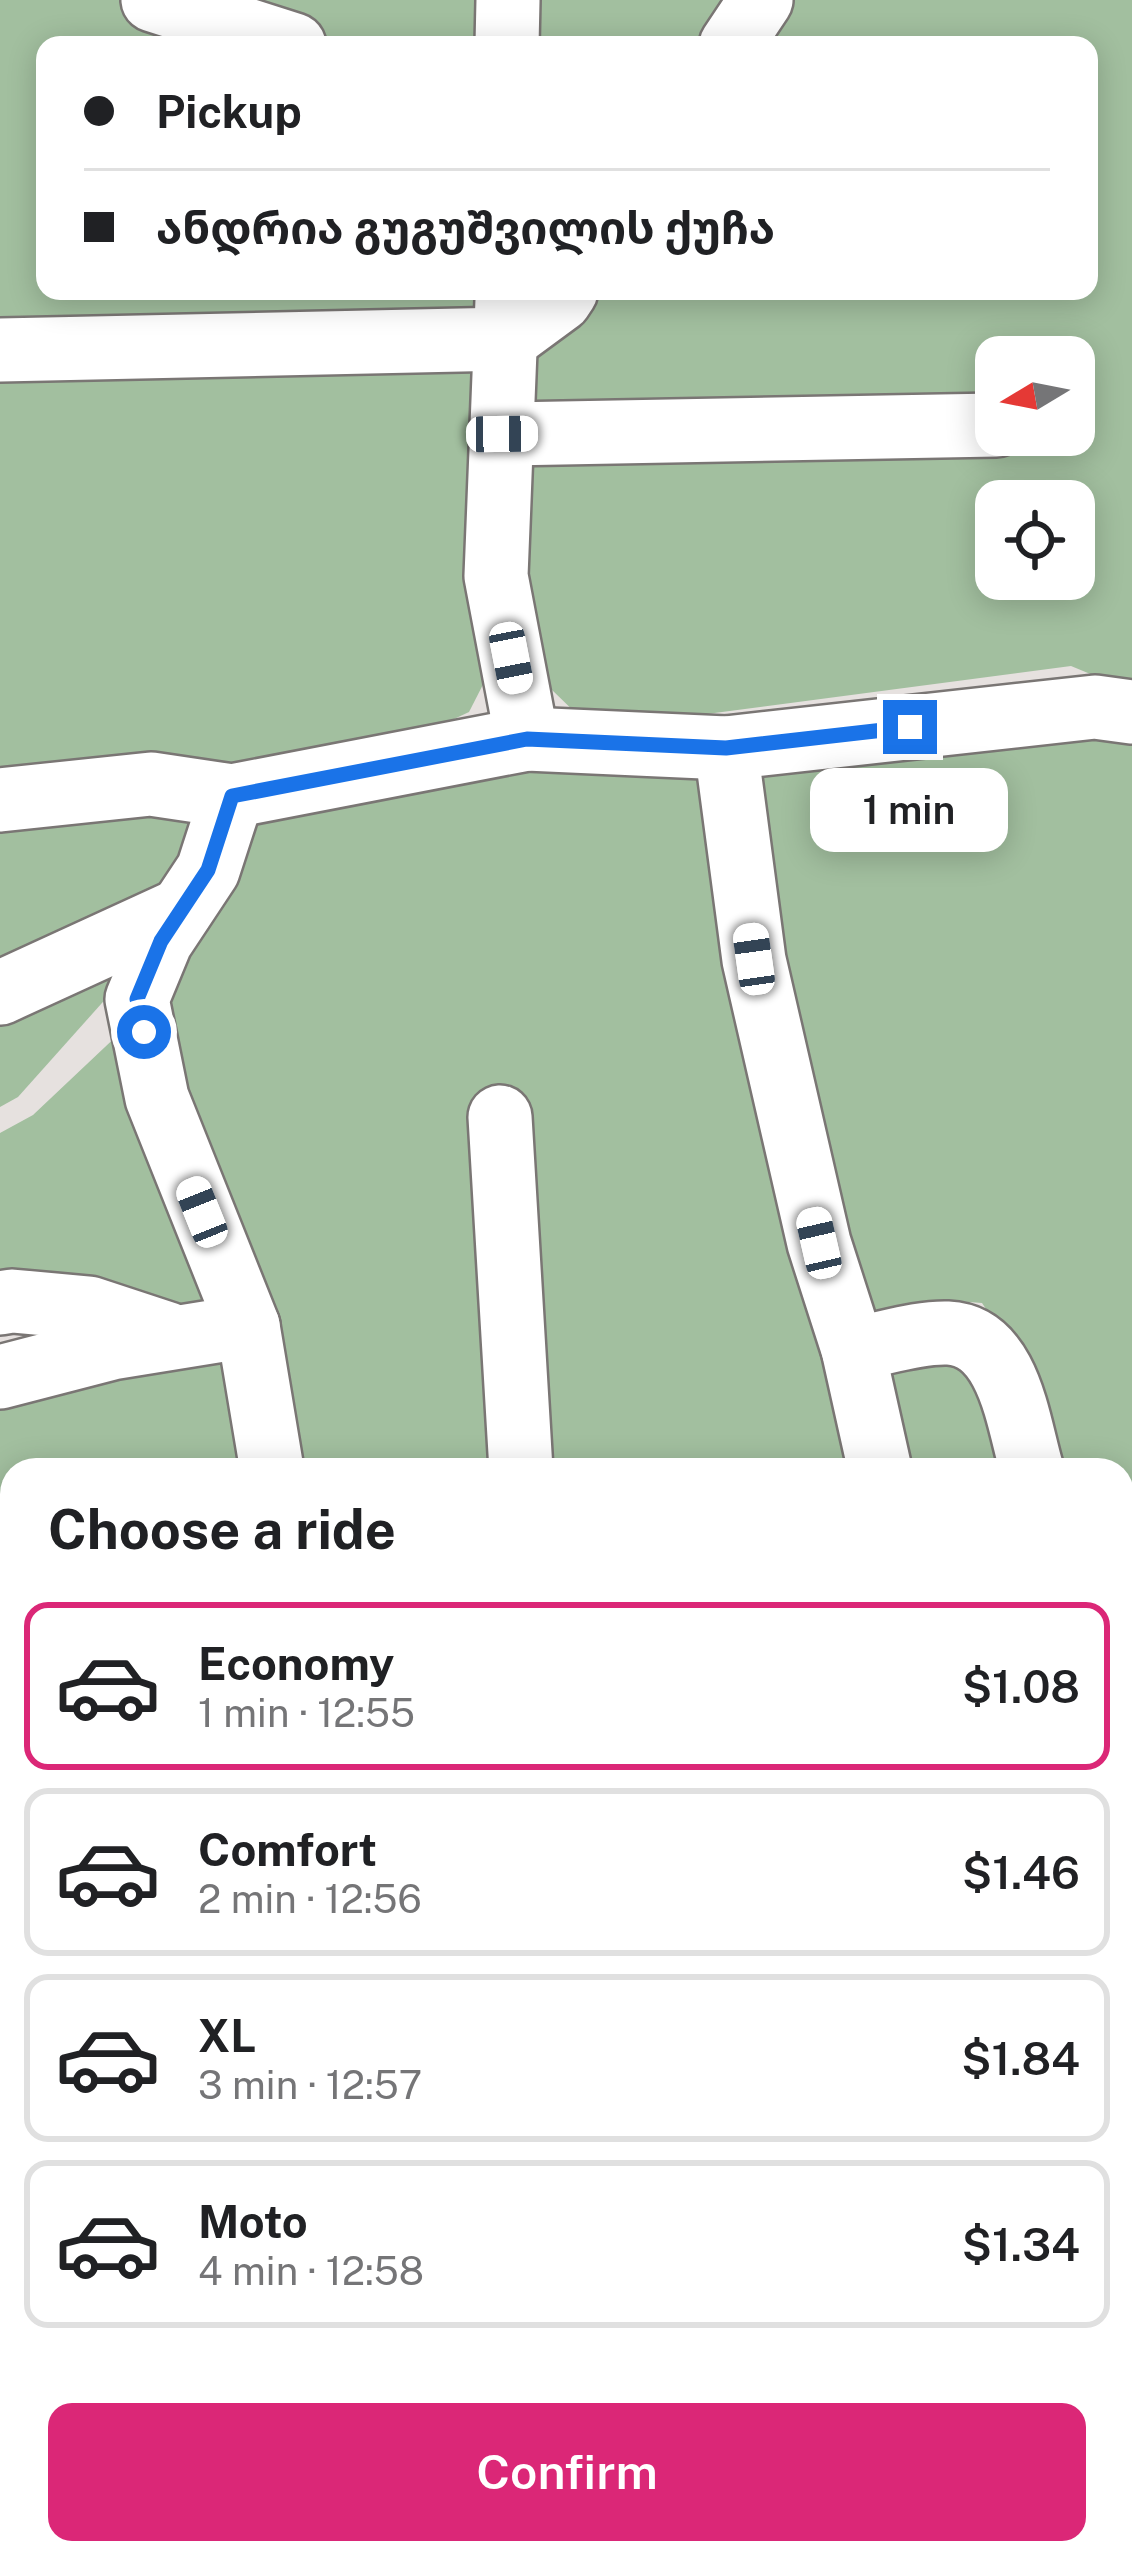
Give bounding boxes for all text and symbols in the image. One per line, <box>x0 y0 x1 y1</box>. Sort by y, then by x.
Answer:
text: Pickup <box>156 85 302 138</box>
text: ანდრია გუგუშვილის ქუჩა <box>156 201 775 254</box>
north arrow <box>975 336 1095 456</box>
map controls <box>975 336 1095 600</box>
car <box>466 415 538 453</box>
button: locate <box>975 480 1095 600</box>
car <box>486 619 536 697</box>
route end <box>883 700 937 754</box>
callout: 1 min <box>811 769 1009 853</box>
text: 1 min <box>863 787 955 833</box>
car <box>731 921 777 997</box>
route start <box>117 1005 171 1059</box>
car <box>172 1172 232 1252</box>
car <box>793 1204 845 1282</box>
text: Choose a ride <box>48 1498 396 1561</box>
icon: car <box>54 1632 162 1740</box>
text: Economy <box>198 1637 394 1690</box>
text: $1.08 <box>962 1660 1080 1713</box>
text: 1 min · 12:55 <box>198 1690 415 1736</box>
icon: car <box>54 1818 162 1926</box>
text: Comfort <box>198 1823 377 1876</box>
text: $1.46 <box>962 1846 1080 1899</box>
text: 2 min · 12:56 <box>198 1876 422 1922</box>
icon: car <box>54 2004 162 2112</box>
text: XL <box>198 2009 256 2062</box>
text: $1.84 <box>961 2032 1080 2085</box>
text: 3 min · 12:57 <box>198 2062 422 2108</box>
icon: car <box>54 2190 162 2298</box>
text: Moto <box>198 2195 308 2248</box>
text: $1.34 <box>962 2218 1080 2271</box>
text: 4 min · 12:58 <box>198 2248 424 2294</box>
button: Confirm <box>48 2403 1086 2541</box>

